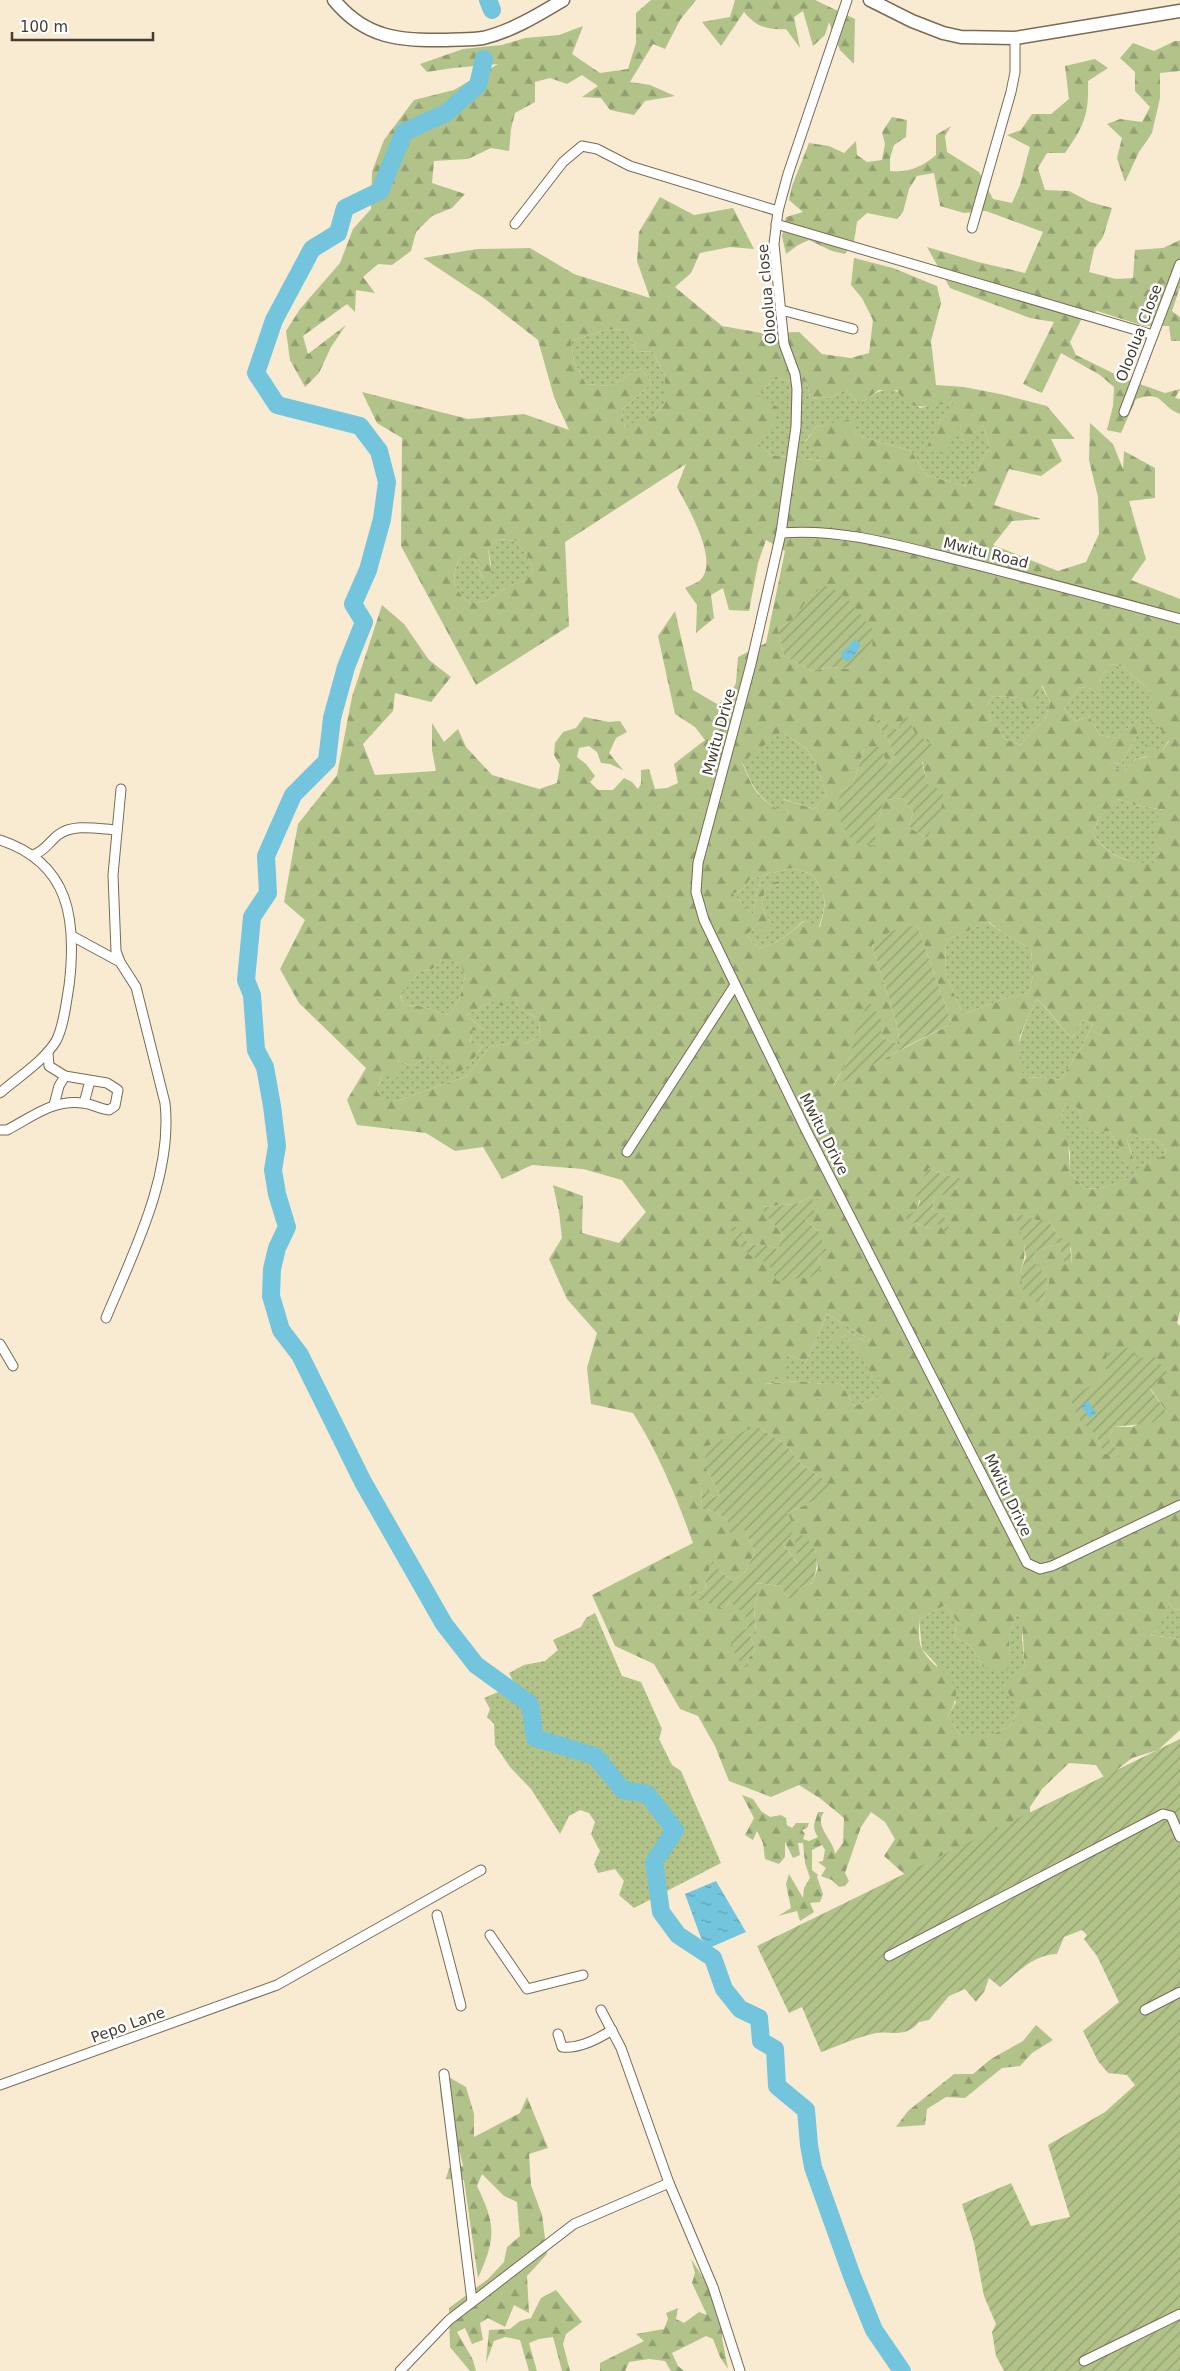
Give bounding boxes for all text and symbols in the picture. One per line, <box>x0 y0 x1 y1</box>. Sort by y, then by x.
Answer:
scale bar <box>12 10 154 42</box>
text: 100 m <box>20 18 68 36</box>
street label: Oloolua close <box>754 243 780 345</box>
street label: Oloolua Close <box>1112 282 1166 384</box>
street label: Mwitu Road <box>942 534 1030 572</box>
street label: Mwitu Drive <box>699 686 739 778</box>
street label: Mwitu Drive <box>796 1090 852 1178</box>
street label: Mwitu Drive <box>980 1451 1036 1539</box>
street label: Pepo Lane <box>89 2003 167 2047</box>

